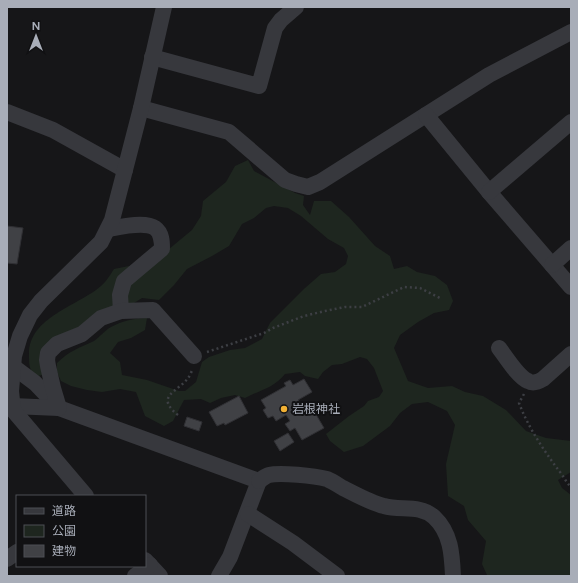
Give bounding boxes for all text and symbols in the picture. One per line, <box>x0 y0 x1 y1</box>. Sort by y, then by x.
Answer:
north arrow <box>16 16 56 56</box>
text: N <box>32 20 40 33</box>
place label: 岩根神社 <box>292 402 340 416</box>
marker: 岩根神社 <box>279 404 289 414</box>
legend <box>16 495 146 567</box>
text: 道路 <box>52 504 76 518</box>
text: 公園 <box>52 524 76 538</box>
text: 建物 <box>52 544 76 558</box>

